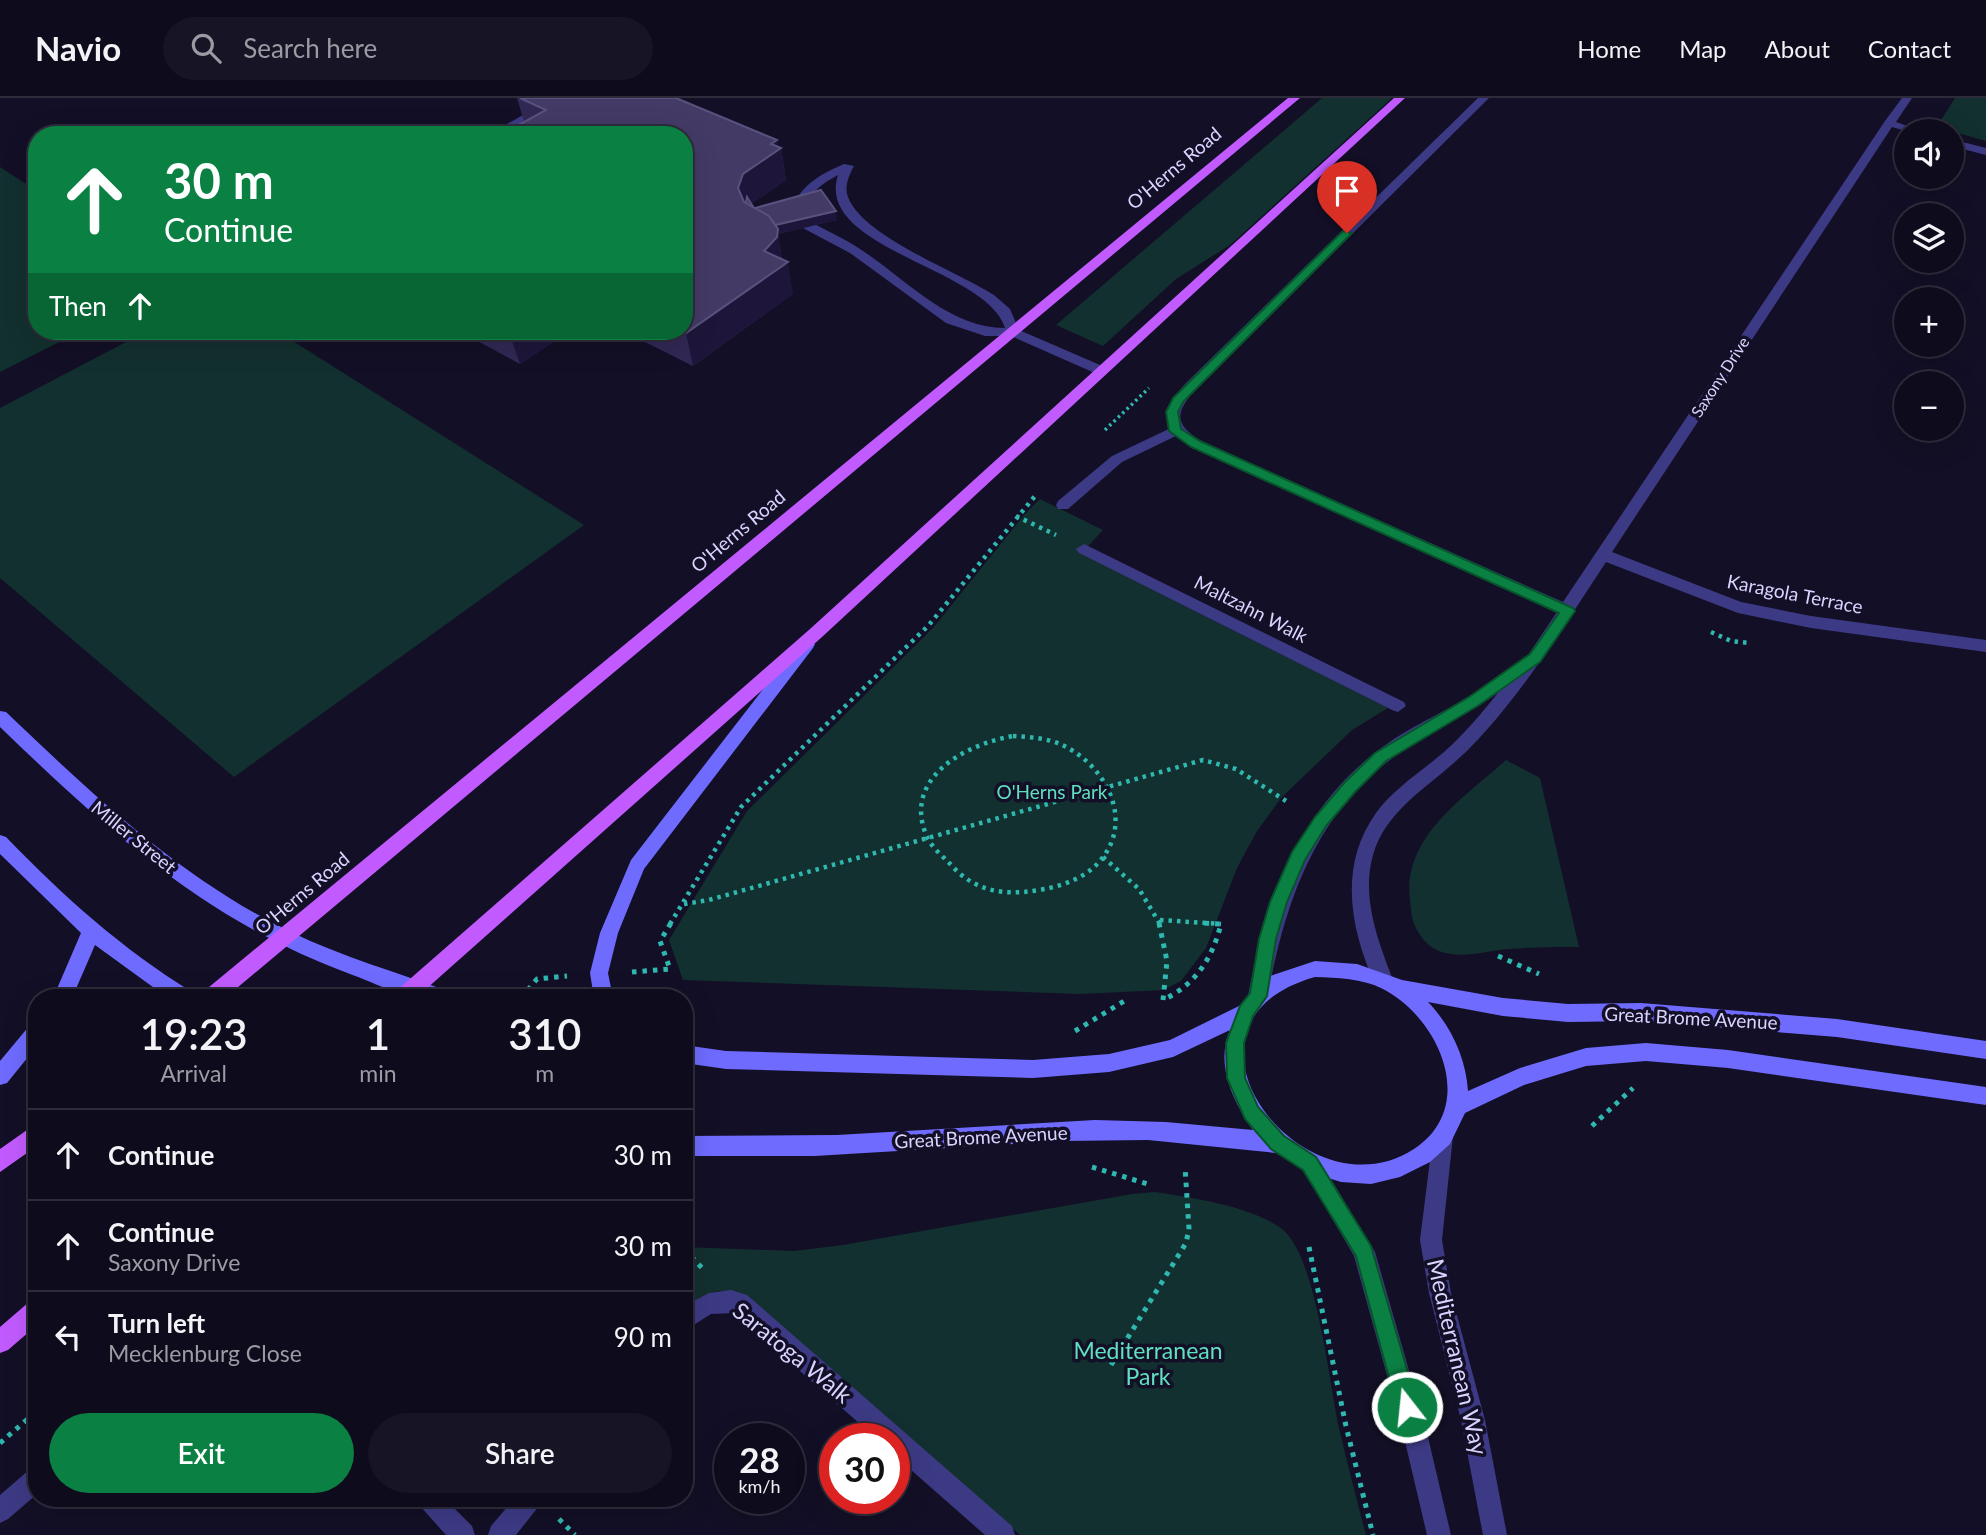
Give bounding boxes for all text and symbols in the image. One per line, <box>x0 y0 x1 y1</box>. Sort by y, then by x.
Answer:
search box <box>163 17 653 80</box>
text: Navio <box>35 28 121 68</box>
icon: search <box>187 29 225 67</box>
text: Search here <box>243 32 377 64</box>
text: Home <box>1577 34 1641 63</box>
text: Map <box>1679 34 1727 63</box>
text: About <box>1765 34 1830 63</box>
text: Contact <box>1868 34 1951 63</box>
map controls <box>1894 119 1964 441</box>
button: sound <box>1894 119 1964 189</box>
street label: O'Herns Road <box>1122 121 1226 214</box>
text: 30 m <box>164 151 274 209</box>
icon: ahead <box>49 154 140 245</box>
pin <box>1317 161 1377 233</box>
icon: arrive <box>1328 172 1366 210</box>
button: layers <box>1894 203 1964 273</box>
text: Continue <box>164 210 293 249</box>
icon: ahead <box>121 287 159 325</box>
button: + <box>1894 287 1964 357</box>
text: Then <box>49 290 107 322</box>
street label: Saxony Drive <box>1687 333 1753 420</box>
button: − <box>1894 371 1964 441</box>
street label: O'Herns Road <box>686 484 790 577</box>
street label: Karagola Terrace <box>1725 569 1865 618</box>
street label: Maltzahn Walk <box>1191 570 1312 647</box>
park label: O'Herns Park <box>996 780 1108 803</box>
street label: Miller Street <box>87 795 182 878</box>
street label: O'Herns Road <box>250 846 354 939</box>
street label: Great Brome Avenue <box>1604 1001 1778 1034</box>
text: 19:23 <box>140 1009 248 1059</box>
text: 1 <box>366 1009 390 1059</box>
text: 310 <box>508 1009 581 1059</box>
text: Arrival <box>161 1059 227 1087</box>
text: min <box>359 1059 397 1087</box>
text: m <box>535 1059 554 1087</box>
street label: Great Brome Avenue <box>894 1120 1068 1153</box>
icon: ahead <box>49 1136 87 1174</box>
text: Continue <box>108 1139 214 1171</box>
text: 30 m <box>614 1139 672 1171</box>
text: Continue <box>108 1216 214 1248</box>
icon: ahead <box>49 1227 87 1265</box>
text: 30 m <box>614 1230 672 1262</box>
text: Saxony Drive <box>108 1248 240 1276</box>
street label: Mediterranean Way <box>1422 1256 1494 1458</box>
street label: Saratoga Walk <box>728 1296 858 1409</box>
text: Turn left <box>108 1307 205 1339</box>
icon: left <box>49 1318 87 1356</box>
text: 90 m <box>614 1321 672 1353</box>
park label: Mediterranean Park <box>1073 1336 1223 1390</box>
text: Mecklenburg Close <box>108 1339 302 1367</box>
position arrow <box>1370 1370 1444 1444</box>
button: Exit <box>49 1413 354 1493</box>
button: Share <box>368 1413 672 1493</box>
speed limit sign: 30 <box>819 1423 910 1514</box>
text: 28 <box>739 1438 780 1480</box>
text: km/h <box>738 1475 781 1497</box>

